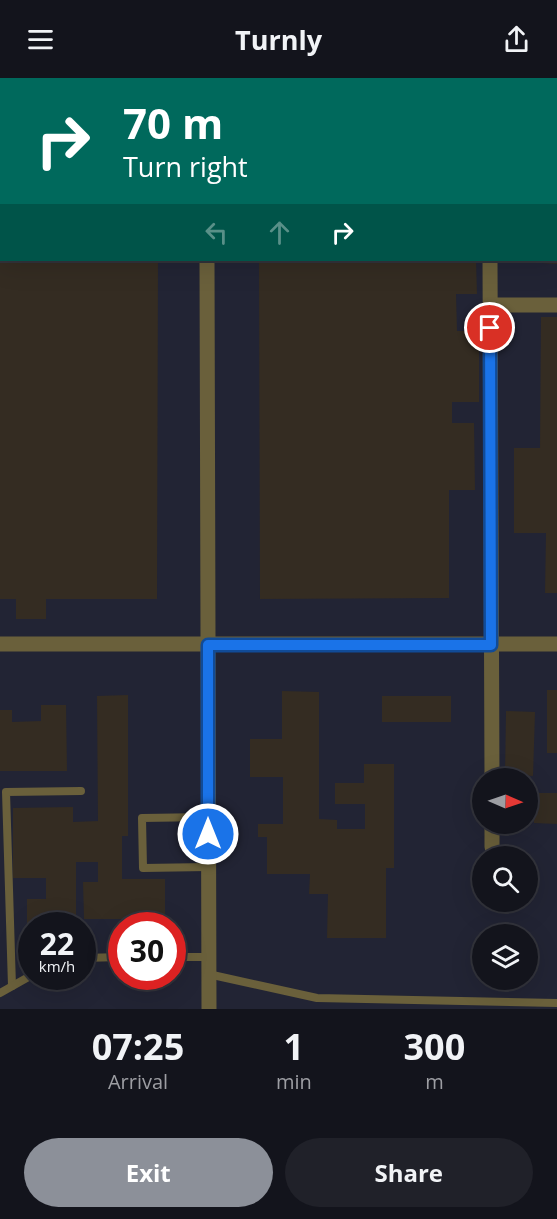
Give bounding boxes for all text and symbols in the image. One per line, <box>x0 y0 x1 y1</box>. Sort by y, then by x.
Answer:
text: Turnly <box>235 21 322 58</box>
icon: menu <box>24 23 57 56</box>
icon: share <box>500 23 533 56</box>
text: 70 m <box>123 94 223 151</box>
icon: right <box>24 102 102 180</box>
text: Turn right <box>123 148 248 185</box>
icon: left <box>200 216 233 249</box>
icon: ahead <box>263 216 296 249</box>
icon: right <box>326 216 359 249</box>
pin <box>464 302 515 353</box>
icon: arrive <box>473 311 506 344</box>
north arrow <box>472 768 538 834</box>
map controls <box>472 768 538 990</box>
position arrow <box>176 802 240 866</box>
button: search <box>472 846 538 912</box>
speed limit sign: 30 <box>108 912 186 990</box>
text: 22 <box>40 923 74 964</box>
button: layers <box>472 924 538 990</box>
text: km/h <box>39 956 75 976</box>
text: 07:25 <box>92 1022 184 1071</box>
text: 1 <box>284 1022 304 1071</box>
text: 300 <box>404 1022 465 1071</box>
text: Arrival <box>108 1068 168 1095</box>
text: min <box>276 1068 312 1095</box>
text: m <box>425 1068 444 1095</box>
button: Exit <box>24 1138 273 1207</box>
button: Share <box>285 1138 533 1207</box>

